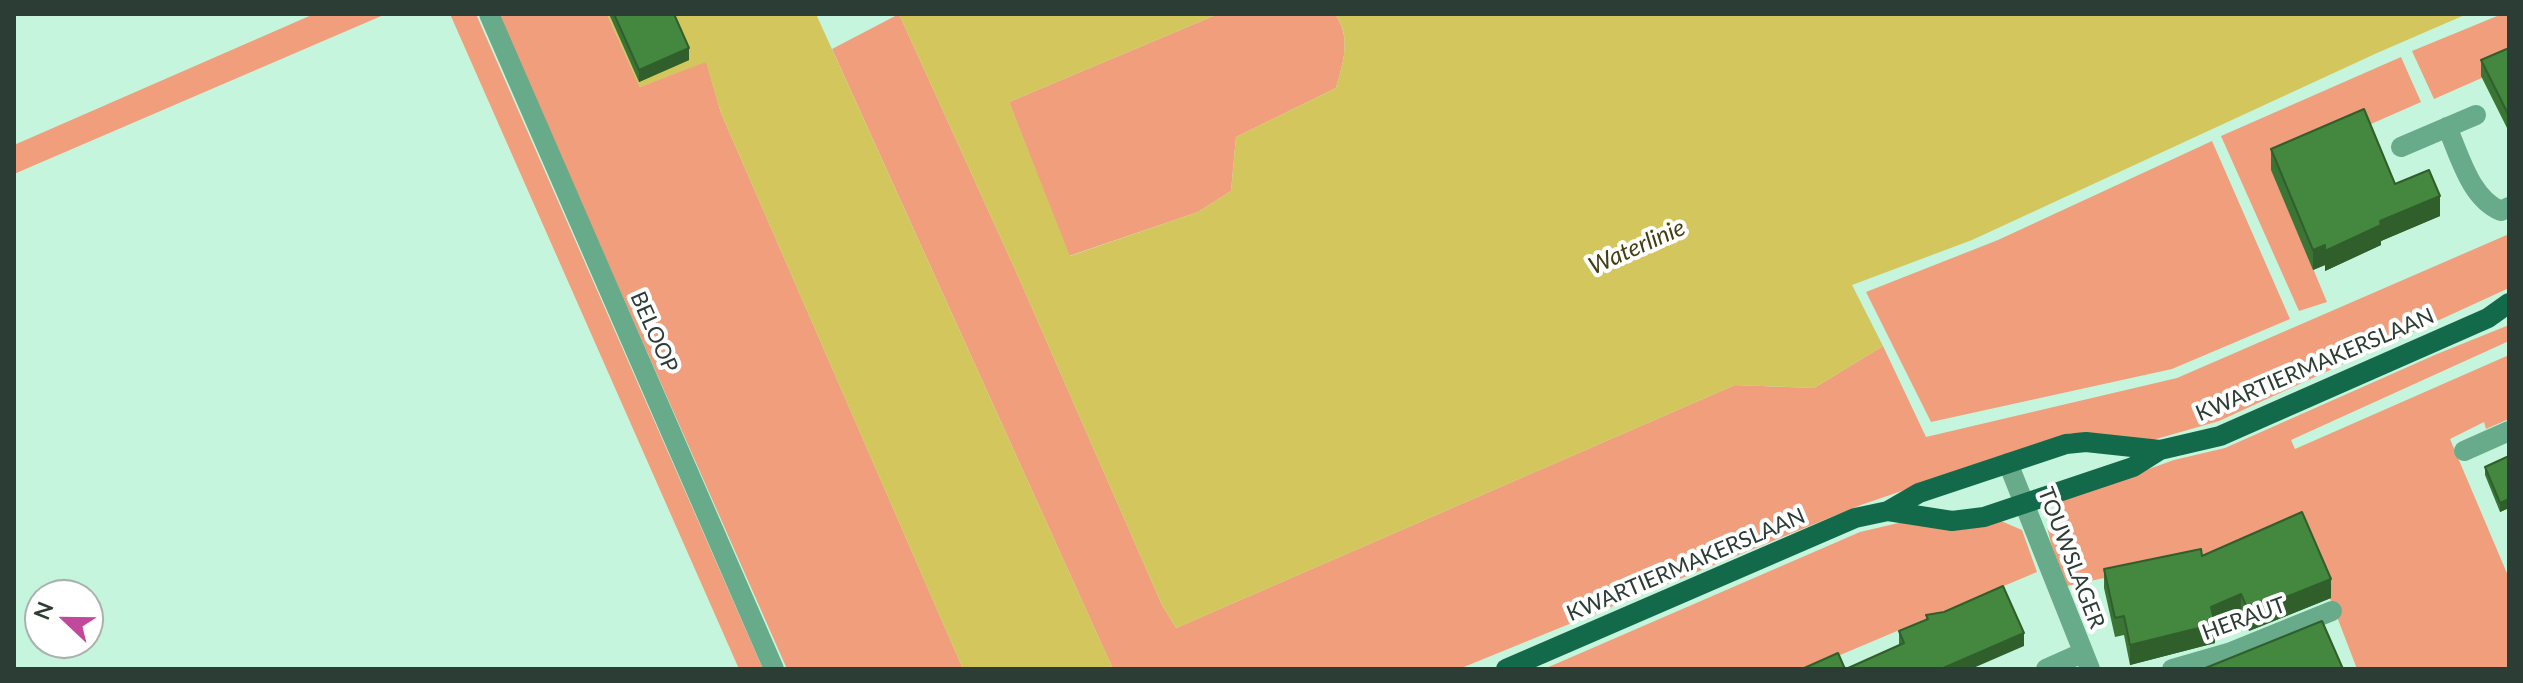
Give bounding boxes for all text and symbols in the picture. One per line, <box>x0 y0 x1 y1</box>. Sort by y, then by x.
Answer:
water label: Waterlinie <box>1584 213 1690 281</box>
street label: BELOOP <box>624 287 684 377</box>
street label: KWARTIERMAKERSLAAN <box>2192 303 2438 427</box>
street label: TOUWSLAGER <box>2032 484 2110 632</box>
street label: KWARTIERMAKERSLAAN <box>1563 503 1809 627</box>
north arrow <box>24 579 104 659</box>
street label: HERAUT <box>2199 592 2289 646</box>
text: N <box>27 598 59 623</box>

